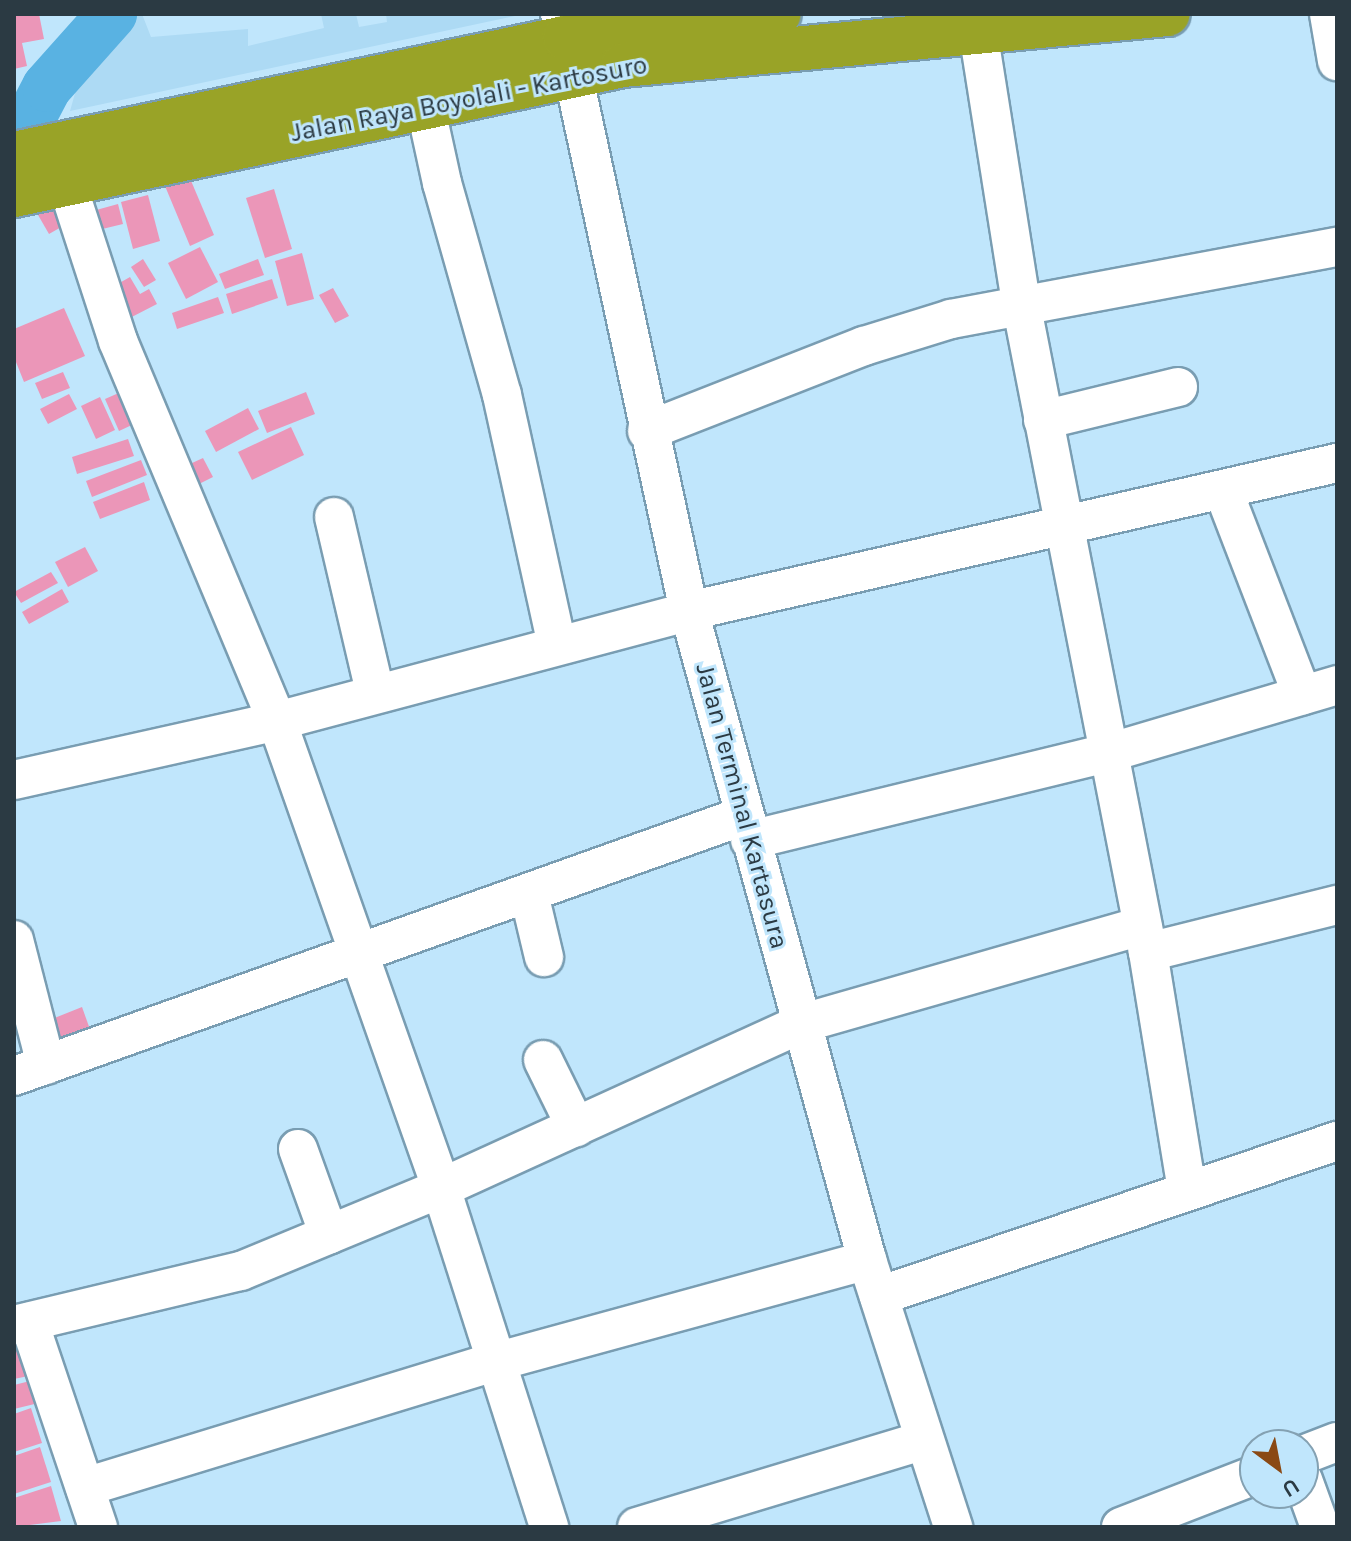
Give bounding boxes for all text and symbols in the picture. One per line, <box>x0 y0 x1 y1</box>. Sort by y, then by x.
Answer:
street label: Jalan Raya Boyolali - Kartosuro <box>288 49 650 149</box>
street label: Jalan Terminal Kartasura <box>689 660 795 952</box>
north arrow <box>1239 1429 1319 1509</box>
text: U <box>1277 1473 1304 1503</box>

